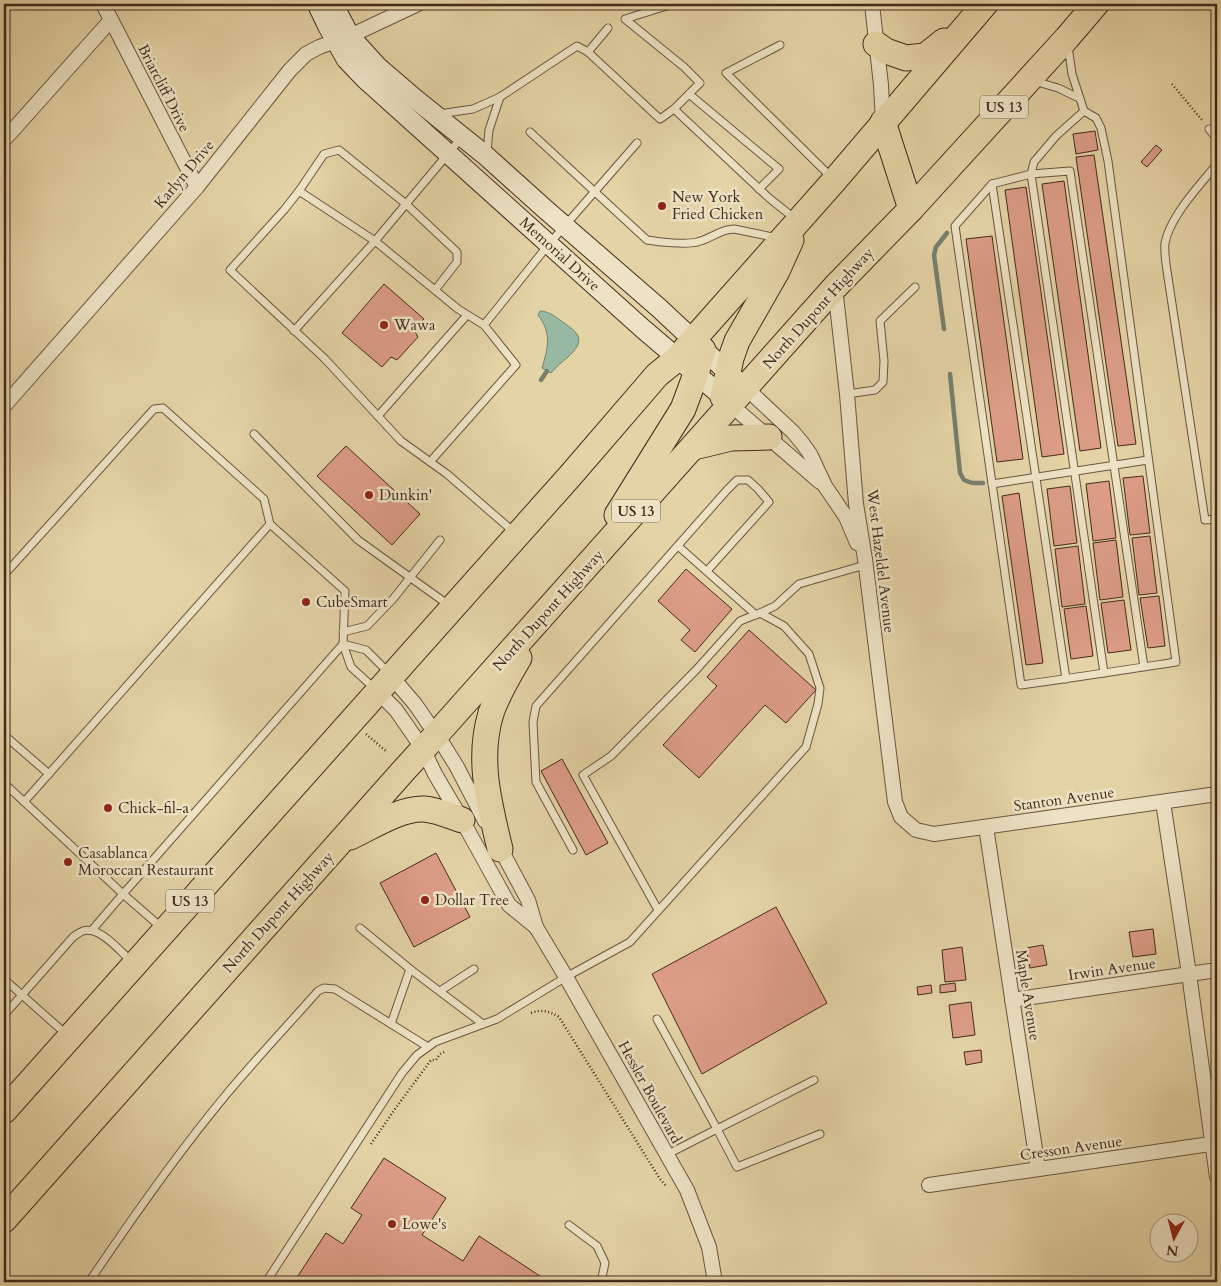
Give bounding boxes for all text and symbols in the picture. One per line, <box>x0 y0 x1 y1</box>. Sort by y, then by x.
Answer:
street label: Briarcliff Drive <box>133 41 195 135</box>
road number: US 13 <box>980 95 1028 118</box>
street label: Karlyn Drive <box>149 135 219 212</box>
place label: New York Fried Chicken <box>672 187 764 224</box>
marker: New York Fried Chicken <box>656 200 668 212</box>
street label: Memorial Drive <box>515 212 605 296</box>
street label: North Dupont Highway <box>758 243 878 373</box>
place label: Wawa <box>393 315 436 335</box>
marker: Wawa <box>378 319 390 331</box>
place label: Dunkin' <box>379 485 432 505</box>
street label: West Hazeldel Avenue <box>862 487 900 634</box>
marker: Dunkin' <box>363 489 375 501</box>
road number: US 13 <box>612 500 660 522</box>
street label: North Dupont Highway <box>488 545 608 675</box>
place label: CubeSmart <box>316 592 388 612</box>
marker: CubeSmart <box>300 596 312 608</box>
street label: Stanton Avenue <box>1012 782 1116 816</box>
place label: Chick-fil-a <box>118 798 189 818</box>
marker: Chick-fil-a <box>102 802 114 814</box>
place label: Casablanca Moroccan Restaurant <box>78 843 214 880</box>
street label: North Dupont Highway <box>218 847 338 977</box>
marker: Casablanca Moroccan Restaurant <box>62 856 74 868</box>
road number: US 13 <box>166 889 214 912</box>
place label: Dollar Tree <box>435 890 509 910</box>
marker: Dollar Tree <box>419 894 431 906</box>
street label: Maple Avenue <box>1011 948 1045 1042</box>
street label: Irwin Avenue <box>1067 953 1157 985</box>
street label: Hessler Boulevard <box>614 1037 686 1147</box>
street label: Cresson Avenue <box>1019 1131 1124 1165</box>
place label: Lowe's <box>402 1214 446 1234</box>
north arrow <box>1148 1214 1198 1264</box>
marker: Lowe's <box>386 1218 398 1230</box>
text: N <box>1165 1240 1180 1261</box>

